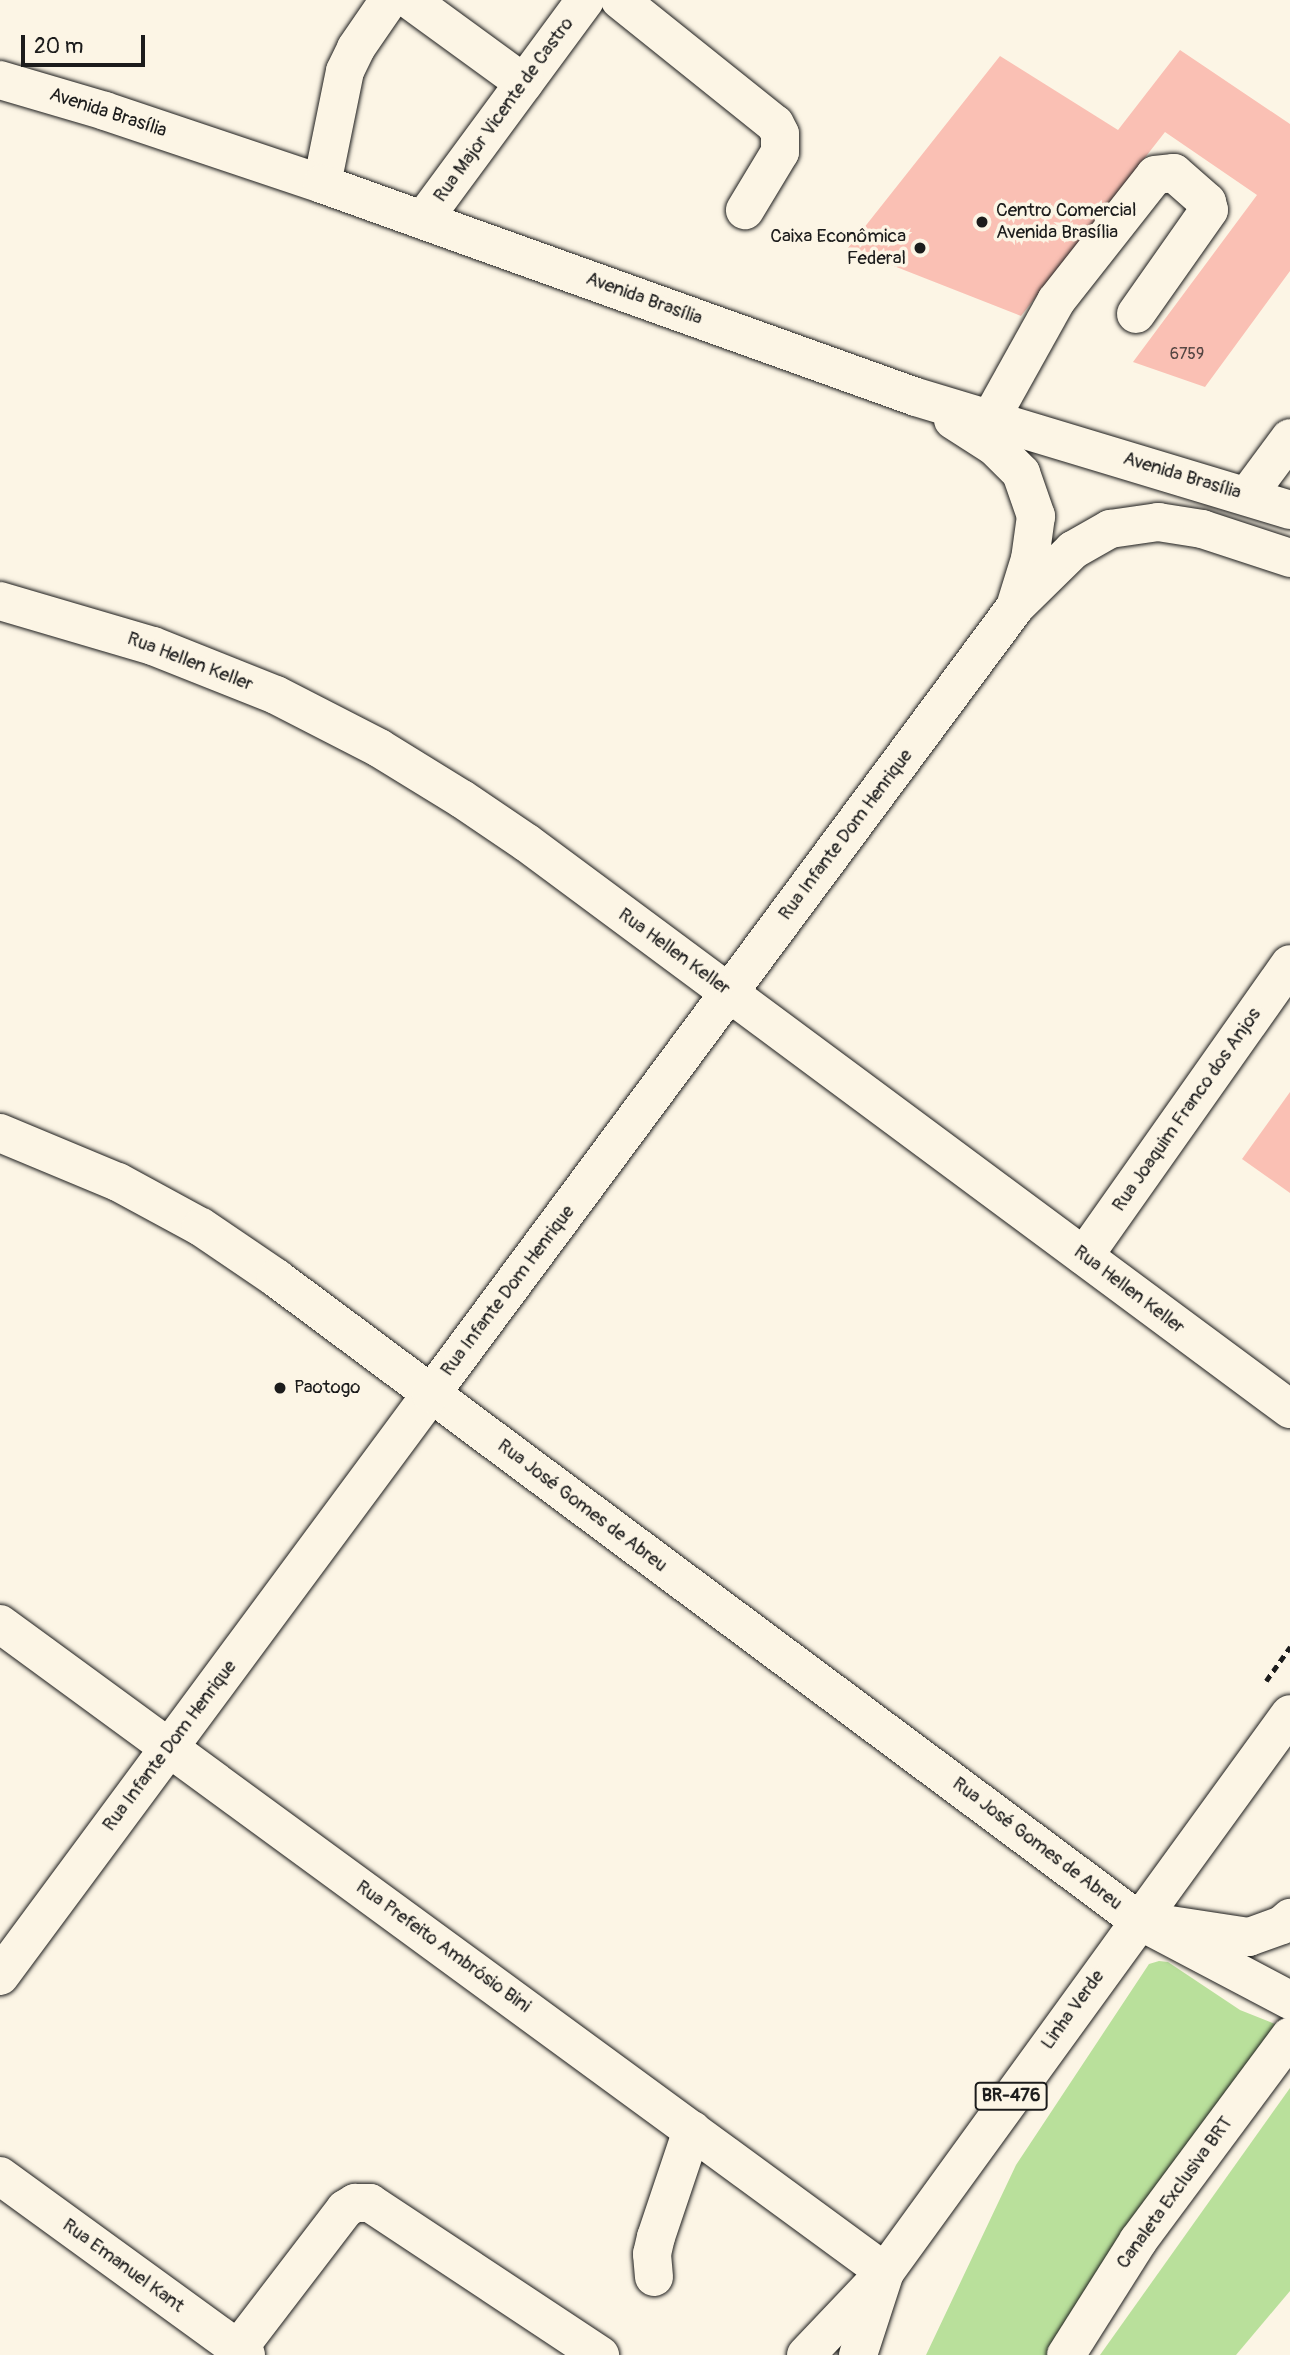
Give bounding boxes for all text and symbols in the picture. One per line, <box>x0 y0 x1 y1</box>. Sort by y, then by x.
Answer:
street label: Rua Major Vicente de Castro <box>429 13 579 207</box>
scale bar <box>24 21 149 65</box>
text: 20 m <box>34 33 83 60</box>
street label: Avenida Brasília <box>46 83 170 143</box>
place label: Centro Comercial Avenida Brasília <box>996 200 1136 244</box>
marker: Centro Comercial Avenida Brasília <box>974 214 990 230</box>
place label: Caixa Econômica Federal <box>770 226 906 270</box>
marker: Caixa Econômica Federal <box>912 240 928 256</box>
street label: Avenida Brasília <box>583 267 705 331</box>
house number: 6759 <box>1170 344 1204 364</box>
street label: Avenida Brasília <box>1120 447 1244 505</box>
street label: Rua Hellen Keller <box>124 628 256 696</box>
street label: Rua Infante Dom Henrique <box>774 745 918 925</box>
street label: Rua Hellen Keller <box>613 904 735 1000</box>
street label: Rua Joaquim Franco dos Anjos <box>1108 1004 1266 1216</box>
street label: Rua Infante Dom Henrique <box>436 1201 580 1381</box>
street label: Rua Hellen Keller <box>1069 1241 1189 1339</box>
place label: Paotogo <box>294 1377 360 1399</box>
marker: Paotogo <box>272 1380 288 1396</box>
street label: Rua José Gomes de Abreu <box>493 1435 671 1577</box>
street label: Rua Infante Dom Henrique <box>98 1656 242 1836</box>
street label: Rua José Gomes de Abreu <box>948 1773 1126 1915</box>
street label: Rua Prefeito Ambrósio Bini <box>351 1876 535 2018</box>
street label: Linha Verde <box>1037 1966 1109 2054</box>
road number: BR-476 <box>974 2082 1048 2110</box>
street label: Canaleta Exclusiva BRT <box>1112 2112 1238 2274</box>
street label: Rua Emanuel Kant <box>58 2214 188 2318</box>

